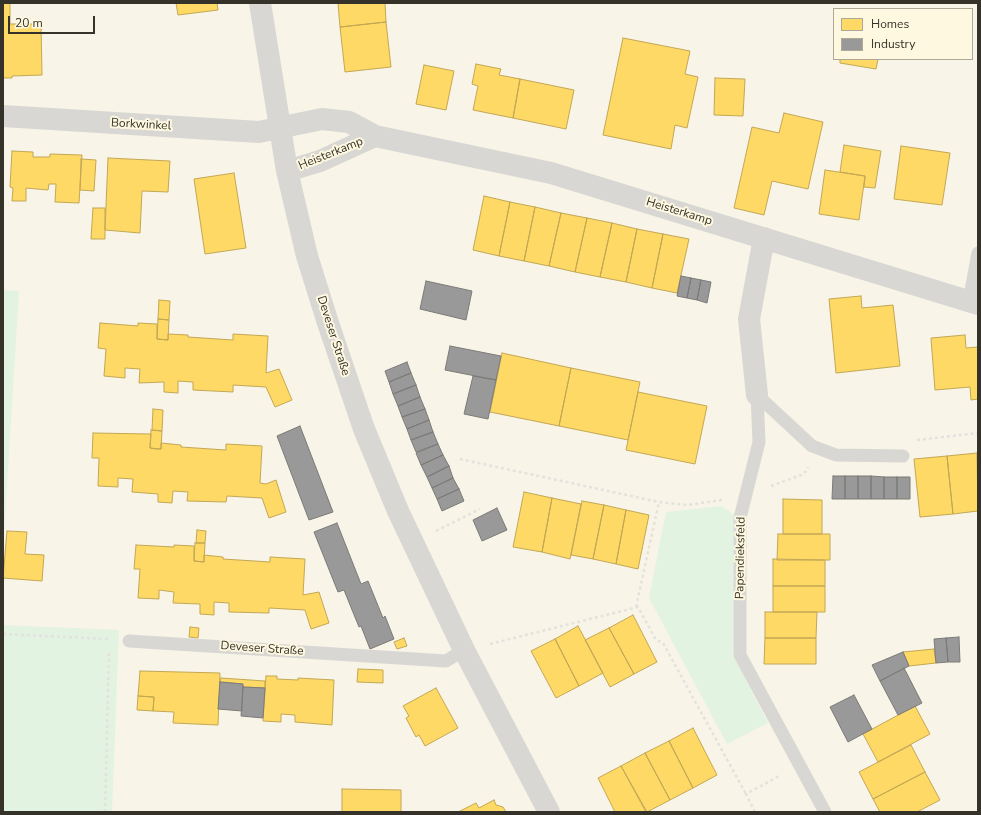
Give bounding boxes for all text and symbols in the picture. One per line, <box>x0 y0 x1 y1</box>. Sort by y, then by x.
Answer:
scale bar <box>10 8 97 34</box>
legend <box>833 8 973 60</box>
text: 20 m <box>15 15 43 31</box>
text: Homes <box>871 16 909 32</box>
text: Industry <box>871 36 915 52</box>
street label: Borkwinkel <box>110 116 172 134</box>
street label: Heisterkamp <box>297 135 365 173</box>
street label: Heisterkamp <box>644 195 714 229</box>
street label: Deveser Straße <box>313 294 353 378</box>
street label: Papendieksfeld <box>733 517 749 599</box>
street label: Deveser Straße <box>220 639 304 659</box>

